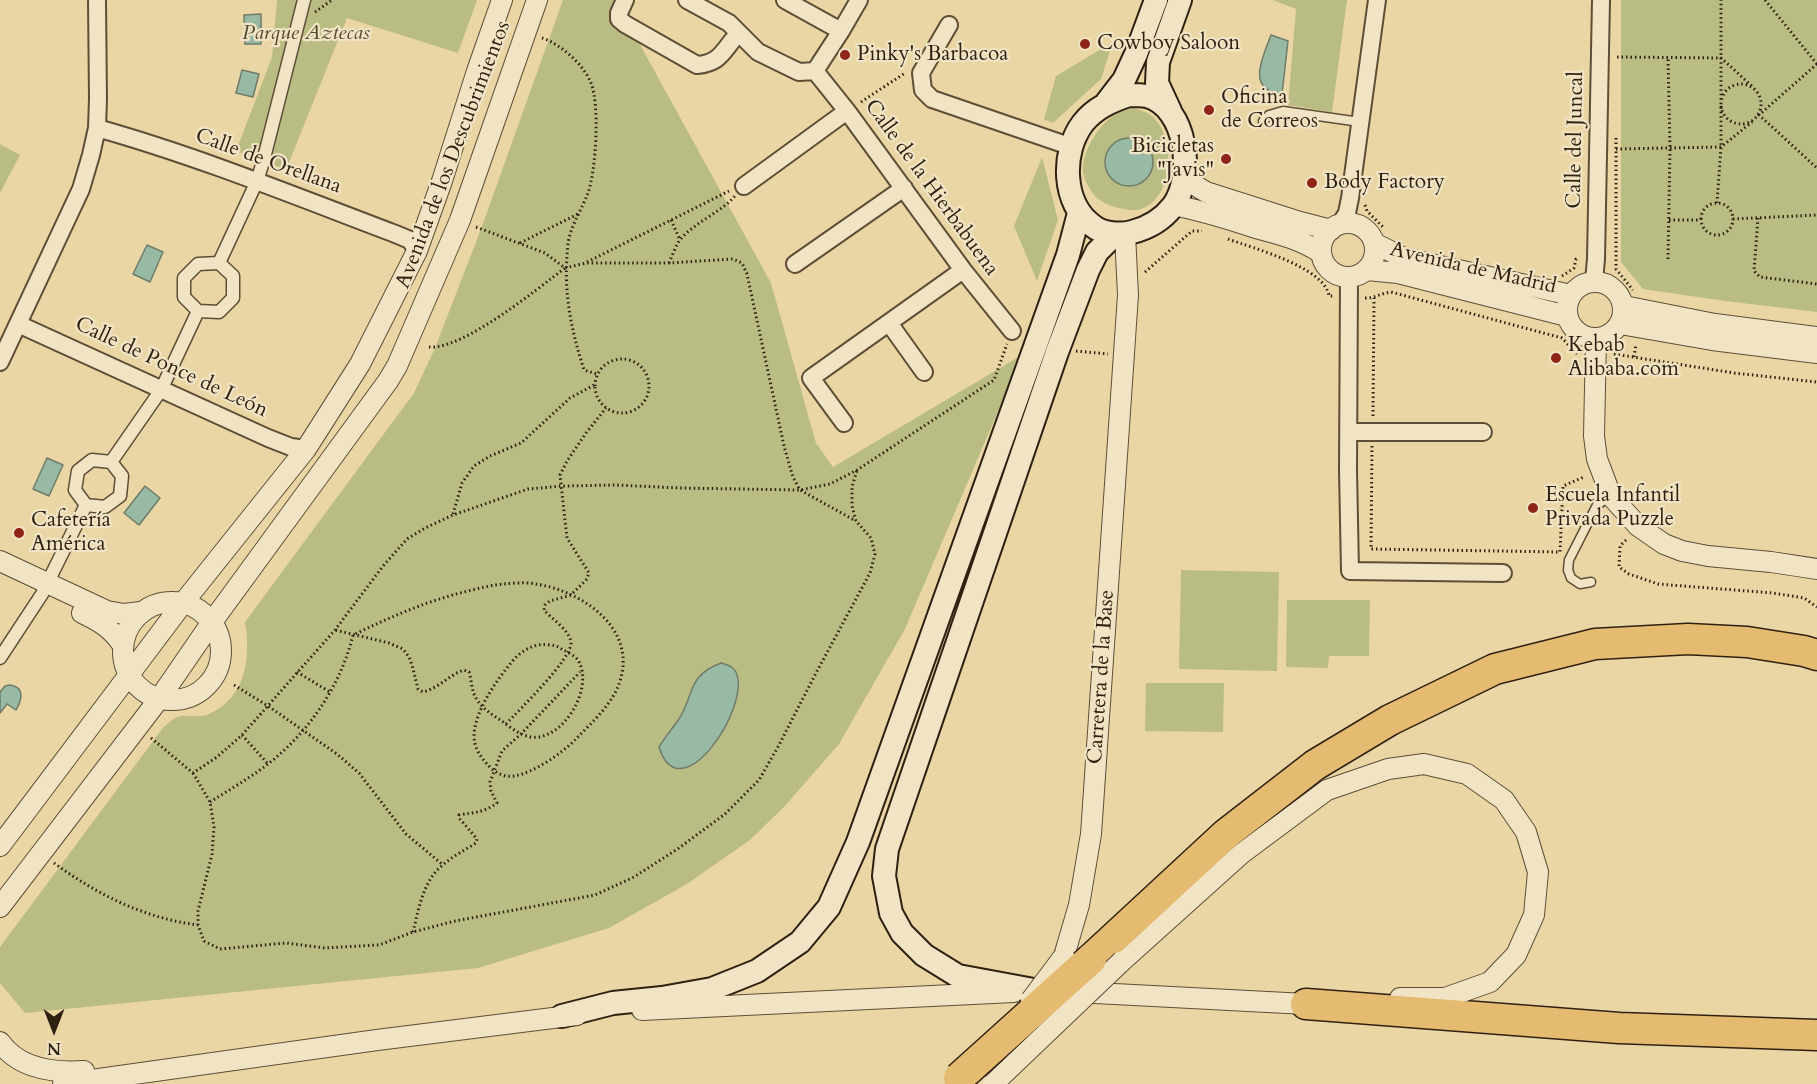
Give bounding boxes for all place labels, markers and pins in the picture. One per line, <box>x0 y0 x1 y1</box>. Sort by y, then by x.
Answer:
place label: Cowboy Saloon <box>1097 31 1240 57</box>
marker: Cowboy Saloon <box>1078 37 1092 51</box>
place label: Pinky's Barbacoa <box>857 42 1008 68</box>
marker: Pinky's Barbacoa <box>838 48 852 62</box>
place label: Oficina de Correos <box>1221 85 1318 135</box>
marker: Oficina de Correos <box>1202 103 1216 117</box>
place label: Bicicletas "Javis" <box>1131 134 1214 184</box>
marker: Bicicletas "Javis" <box>1219 152 1233 166</box>
place label: Body Factory <box>1324 170 1445 196</box>
marker: Body Factory <box>1305 176 1319 190</box>
place label: Kebab Alibaba.com <box>1568 333 1679 383</box>
marker: Kebab Alibaba.com <box>1549 351 1563 365</box>
place label: Escuela Infantil Privada Puzzle <box>1545 483 1680 533</box>
marker: Escuela Infantil Privada Puzzle <box>1526 501 1540 515</box>
place label: Cafetería América <box>31 508 111 558</box>
marker: Cafetería América <box>12 526 26 540</box>

